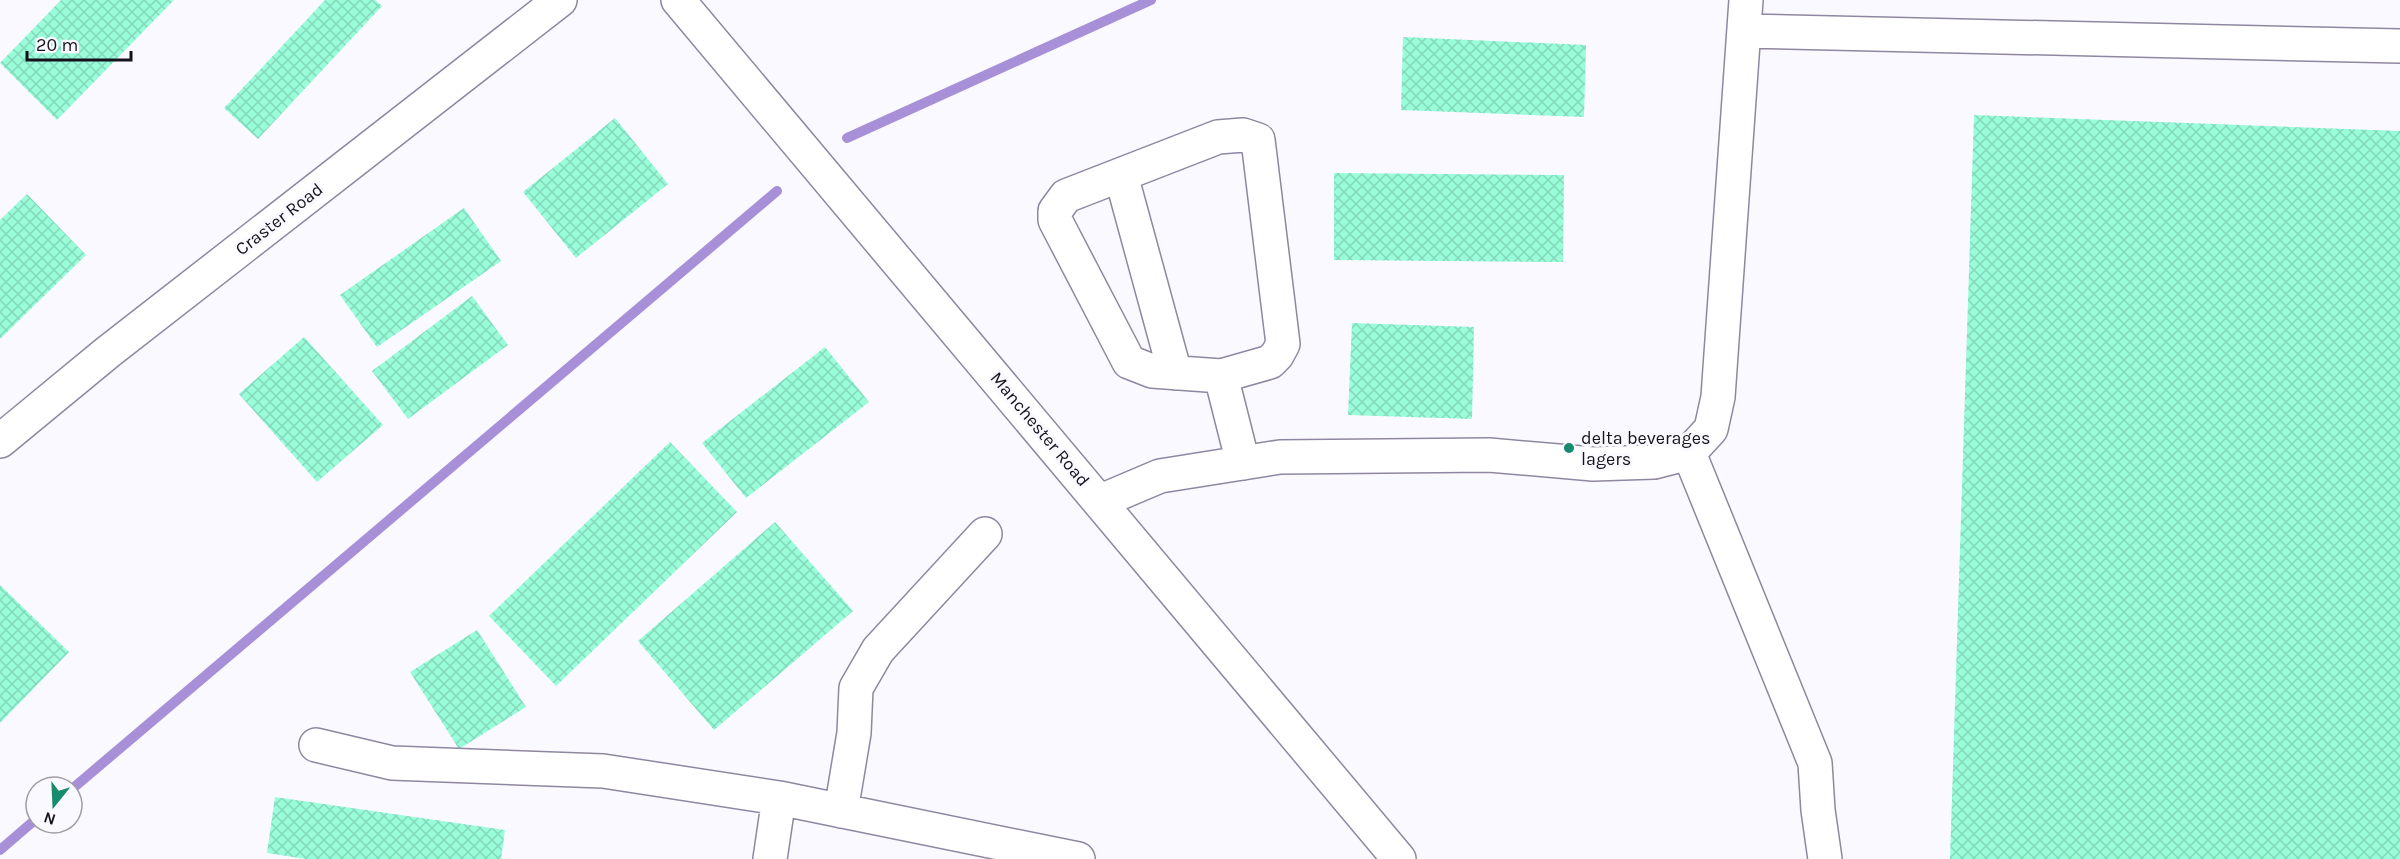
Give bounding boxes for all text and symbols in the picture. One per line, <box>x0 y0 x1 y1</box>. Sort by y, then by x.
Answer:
scale bar <box>27 24 130 62</box>
text: 20 m <box>36 34 78 56</box>
street label: Craster Road <box>231 178 327 260</box>
street label: Manchester Road <box>986 367 1094 491</box>
place label: delta beverages lagers <box>1581 427 1710 470</box>
marker: delta beverages lagers <box>1562 441 1576 455</box>
north arrow <box>24 775 84 835</box>
text: N <box>41 808 58 830</box>

